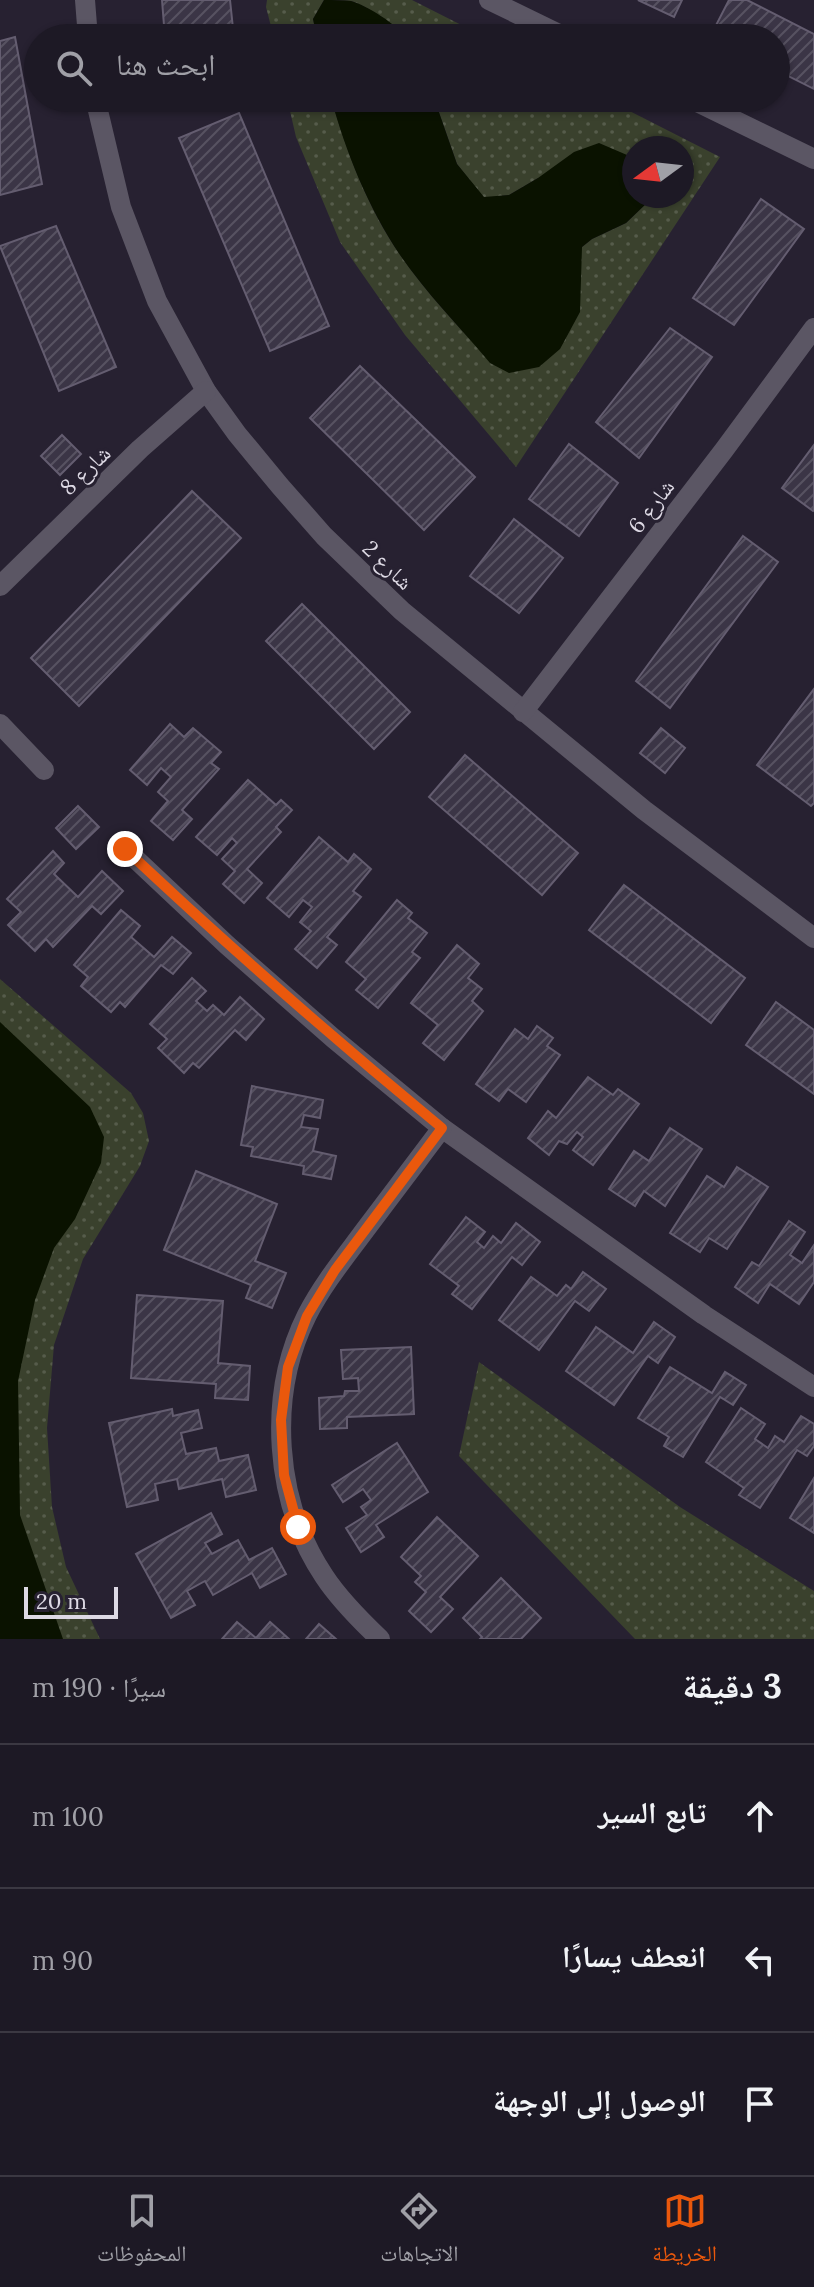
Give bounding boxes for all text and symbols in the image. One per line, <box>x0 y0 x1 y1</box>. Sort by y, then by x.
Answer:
search box <box>24 24 790 112</box>
text: ابحث هنا <box>116 45 215 83</box>
icon: search <box>52 46 96 90</box>
north arrow <box>622 136 694 208</box>
street label: شارع 8 <box>54 439 116 501</box>
street label: شارع 6 <box>622 473 680 539</box>
street label: شارع 2 <box>357 534 419 596</box>
route end <box>107 831 143 867</box>
route start <box>280 1509 316 1545</box>
scale bar <box>24 1583 118 1619</box>
text: 20 m <box>36 1587 87 1615</box>
text: 3 دقيقة <box>683 1664 782 1707</box>
text: سيرًا · 190 m <box>32 1671 166 1704</box>
text: تابع السير <box>598 1793 706 1831</box>
icon: ahead <box>738 1794 782 1838</box>
text: 100 m <box>32 1800 104 1833</box>
text: انعطف يسارًا <box>562 1937 706 1975</box>
icon: left <box>738 1938 782 1982</box>
text: 90 m <box>32 1944 93 1977</box>
text: الوصول إلى الوجهة <box>493 2081 706 2119</box>
icon: arrive <box>738 2082 782 2126</box>
tab: المحفوظات <box>97 2189 186 2275</box>
tab: الاتجاهات <box>380 2189 458 2275</box>
tab: الخريطة <box>652 2189 717 2275</box>

